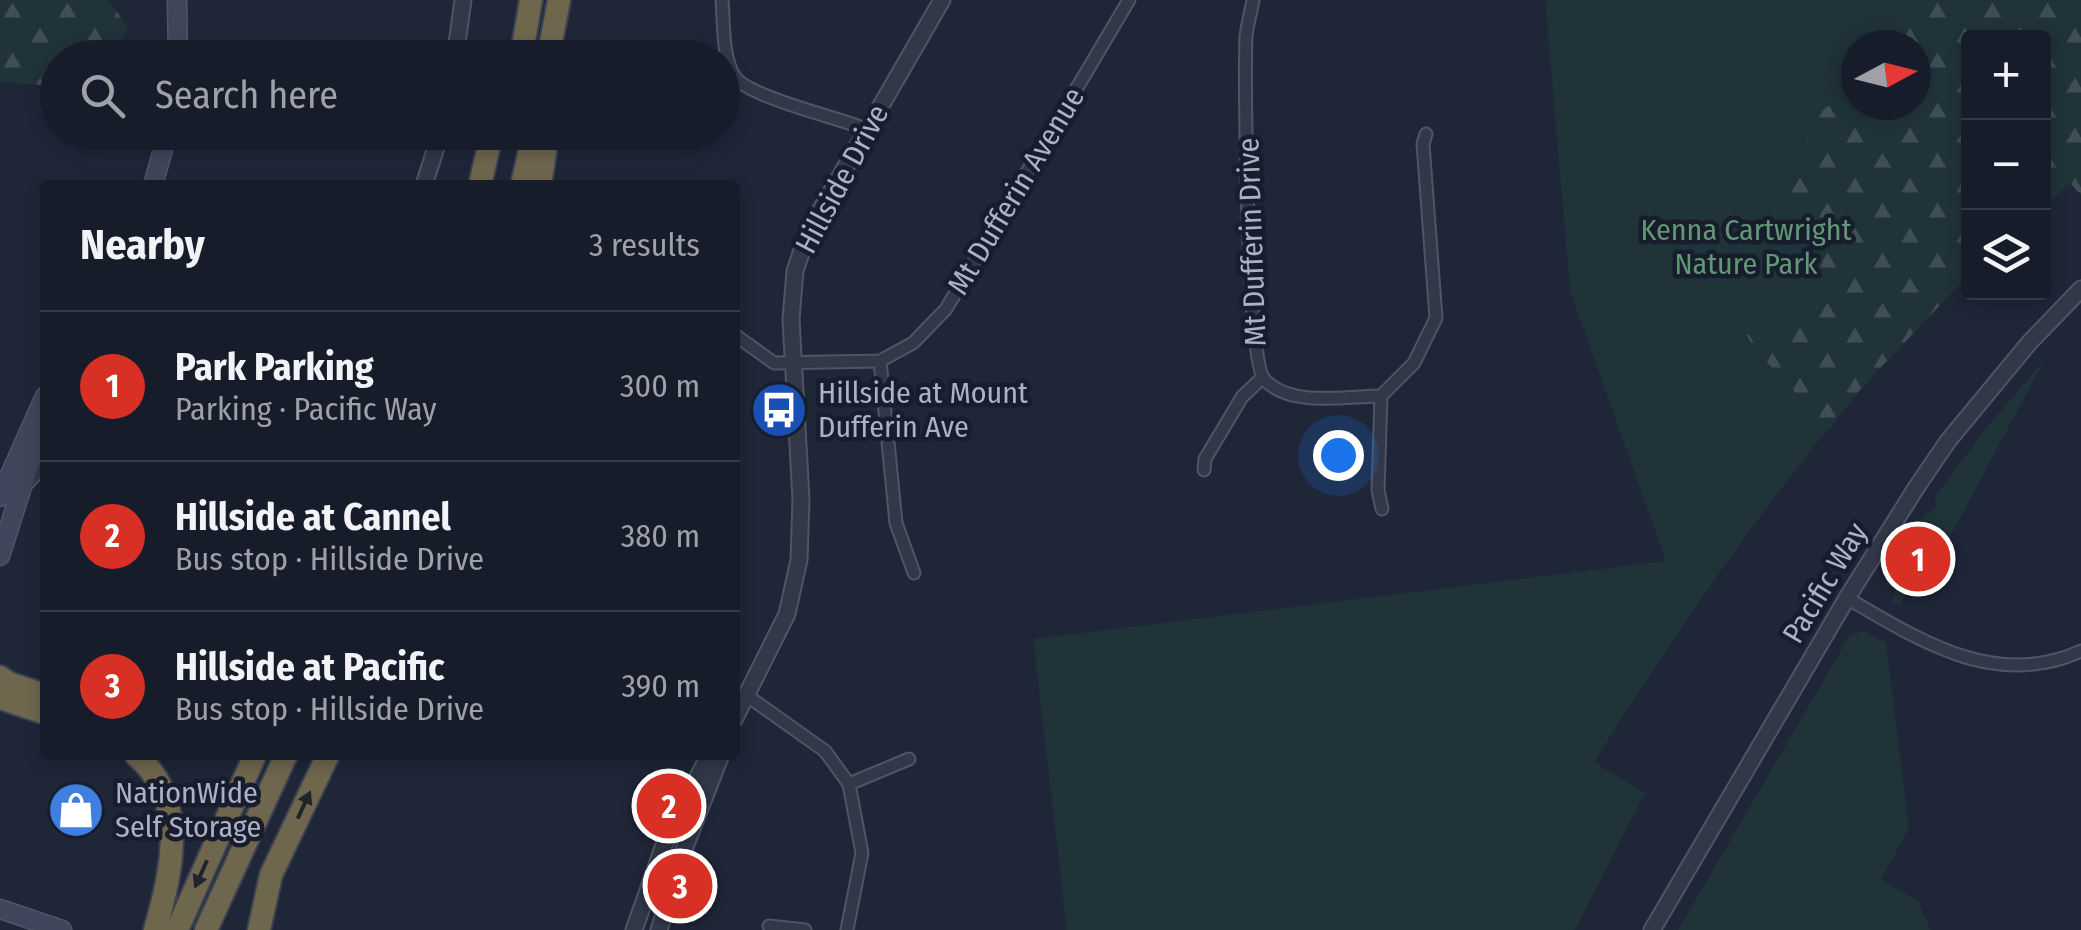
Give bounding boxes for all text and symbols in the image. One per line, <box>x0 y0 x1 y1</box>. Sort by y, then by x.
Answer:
north arrow <box>1841 30 1931 120</box>
map controls <box>1961 30 2051 300</box>
button: + <box>1961 30 2051 120</box>
search box <box>40 40 740 150</box>
icon: search <box>75 68 130 123</box>
text: Search here <box>155 72 338 118</box>
street label: Mt Dufferin Avenue <box>940 81 1092 301</box>
street label: Hillside Drive <box>788 98 896 260</box>
button: − <box>1961 120 2051 210</box>
street label: Mt Dufferin Drive <box>1230 137 1274 347</box>
button: layers <box>1961 210 2051 300</box>
park label: Kenna Cartwright Nature Park <box>1641 212 1852 282</box>
text: Nearby <box>80 220 205 270</box>
text: 3 results <box>589 226 700 264</box>
text: Park Parking <box>175 344 374 390</box>
text: 1 <box>106 367 119 405</box>
text: 300 m <box>620 367 700 405</box>
place label: Hillside at Mount Dufferin Ave <box>818 375 1028 445</box>
bus stop icon: Hillside at Mount Dufferin Ave <box>749 380 809 440</box>
text: Parking · Pacific Way <box>175 390 437 428</box>
your location <box>1313 430 1364 481</box>
text: Hillside at Cannel <box>175 494 451 540</box>
street label: Pacific Way <box>1775 516 1875 650</box>
text: 2 <box>105 517 120 555</box>
text: 380 m <box>621 517 700 555</box>
pin: 1 <box>1886 522 1950 596</box>
text: Bus stop · Hillside Drive <box>175 540 484 578</box>
text: Hillside at Pacific <box>175 644 445 690</box>
text: 3 <box>105 667 120 705</box>
text: 390 m <box>622 667 700 705</box>
text: Bus stop · Hillside Drive <box>175 690 484 728</box>
pin: 2 <box>636 768 702 844</box>
place label: NationWide Self Storage <box>115 775 261 845</box>
shop icon: NationWide Self Storage <box>46 780 106 840</box>
one-way arrow <box>296 790 313 819</box>
pin: 3 <box>648 848 712 924</box>
one-way arrow <box>193 859 209 889</box>

